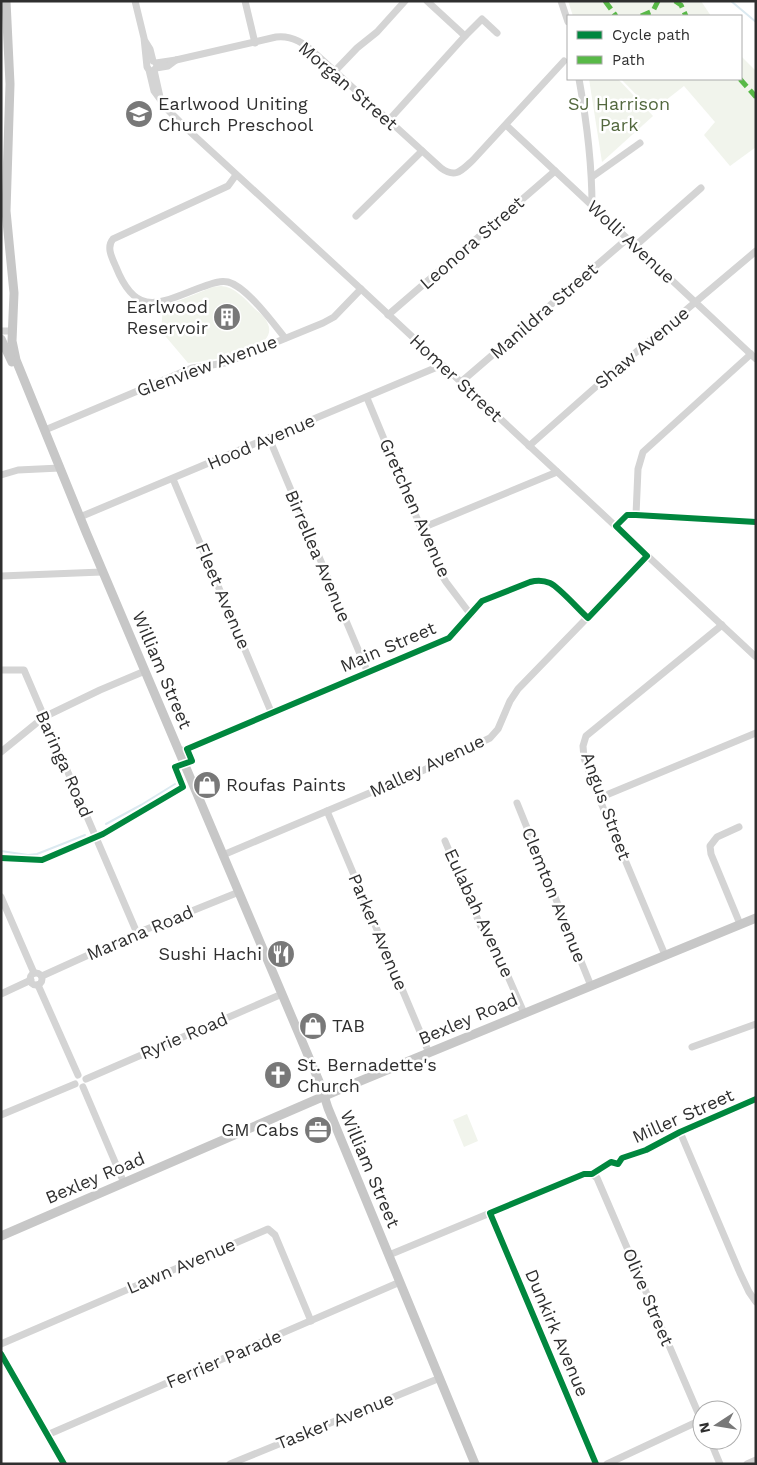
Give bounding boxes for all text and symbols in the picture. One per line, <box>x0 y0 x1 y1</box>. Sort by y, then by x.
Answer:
legend <box>567 15 742 80</box>
text: Cycle path <box>612 26 690 44</box>
street label: Morgan Street <box>295 37 402 135</box>
text: Path <box>612 51 645 69</box>
place label: Earlwood Uniting Church Preschool <box>158 93 314 135</box>
park label: SJ Harrison Park <box>568 93 670 135</box>
school or university icon: Earlwood Uniting Church Preschool <box>124 99 154 129</box>
street label: Leonora Street <box>415 191 528 293</box>
street label: Wolli Avenue <box>583 196 680 288</box>
street label: Manildra Street <box>486 258 602 363</box>
place label: Earlwood Reservoir <box>126 296 208 338</box>
building icon: Earlwood Reservoir <box>212 302 242 332</box>
street label: Shaw Avenue <box>590 302 693 393</box>
street label: Homer Street <box>406 329 507 426</box>
street label: Glenview Avenue <box>134 330 280 401</box>
street label: Hood Avenue <box>204 409 318 474</box>
street label: Gretchen Avenue <box>375 435 455 580</box>
street label: Birrellea Avenue <box>281 487 356 625</box>
street label: Fleet Avenue <box>192 539 255 652</box>
street label: William Street <box>128 608 197 732</box>
street label: Main Street <box>337 617 439 676</box>
street label: Baringa Road <box>32 707 97 820</box>
street label: Malley Avenue <box>366 730 488 801</box>
street label: Angus Street <box>577 749 636 863</box>
shop icon: Roufas Paints <box>192 770 222 800</box>
place label: Roufas Paints <box>226 774 346 795</box>
street label: Clemton Avenue <box>518 824 591 965</box>
street label: Eulabah Avenue <box>440 845 518 981</box>
street label: Parker Avenue <box>344 870 413 993</box>
street label: Marana Road <box>83 901 196 964</box>
restaurant icon: Sushi Hachi <box>266 939 296 969</box>
place label: Sushi Hachi <box>159 943 262 964</box>
street label: Bexley Road <box>415 988 521 1049</box>
street label: Ryrie Road <box>137 1008 231 1063</box>
shop icon: TAB <box>298 1011 328 1041</box>
place label: TAB <box>332 1015 365 1036</box>
place label: St. Bernadette's Church <box>297 1054 437 1096</box>
church icon: St. Bernadette's Church <box>263 1060 293 1090</box>
street label: Miller Street <box>629 1084 737 1147</box>
street label: William Street <box>336 1107 405 1231</box>
office icon: GM Cabs <box>303 1115 333 1145</box>
place label: GM Cabs <box>221 1119 299 1140</box>
street label: Bexley Road <box>42 1147 148 1208</box>
street label: Lawn Avenue <box>123 1233 238 1298</box>
street label: Olive Street <box>619 1245 679 1349</box>
street label: Dunkirk Avenue <box>521 1266 594 1400</box>
street label: Ferrier Parade <box>163 1325 285 1392</box>
street label: Tasker Avenue <box>273 1387 397 1454</box>
north arrow <box>692 1400 742 1450</box>
text: N <box>695 1421 713 1434</box>

